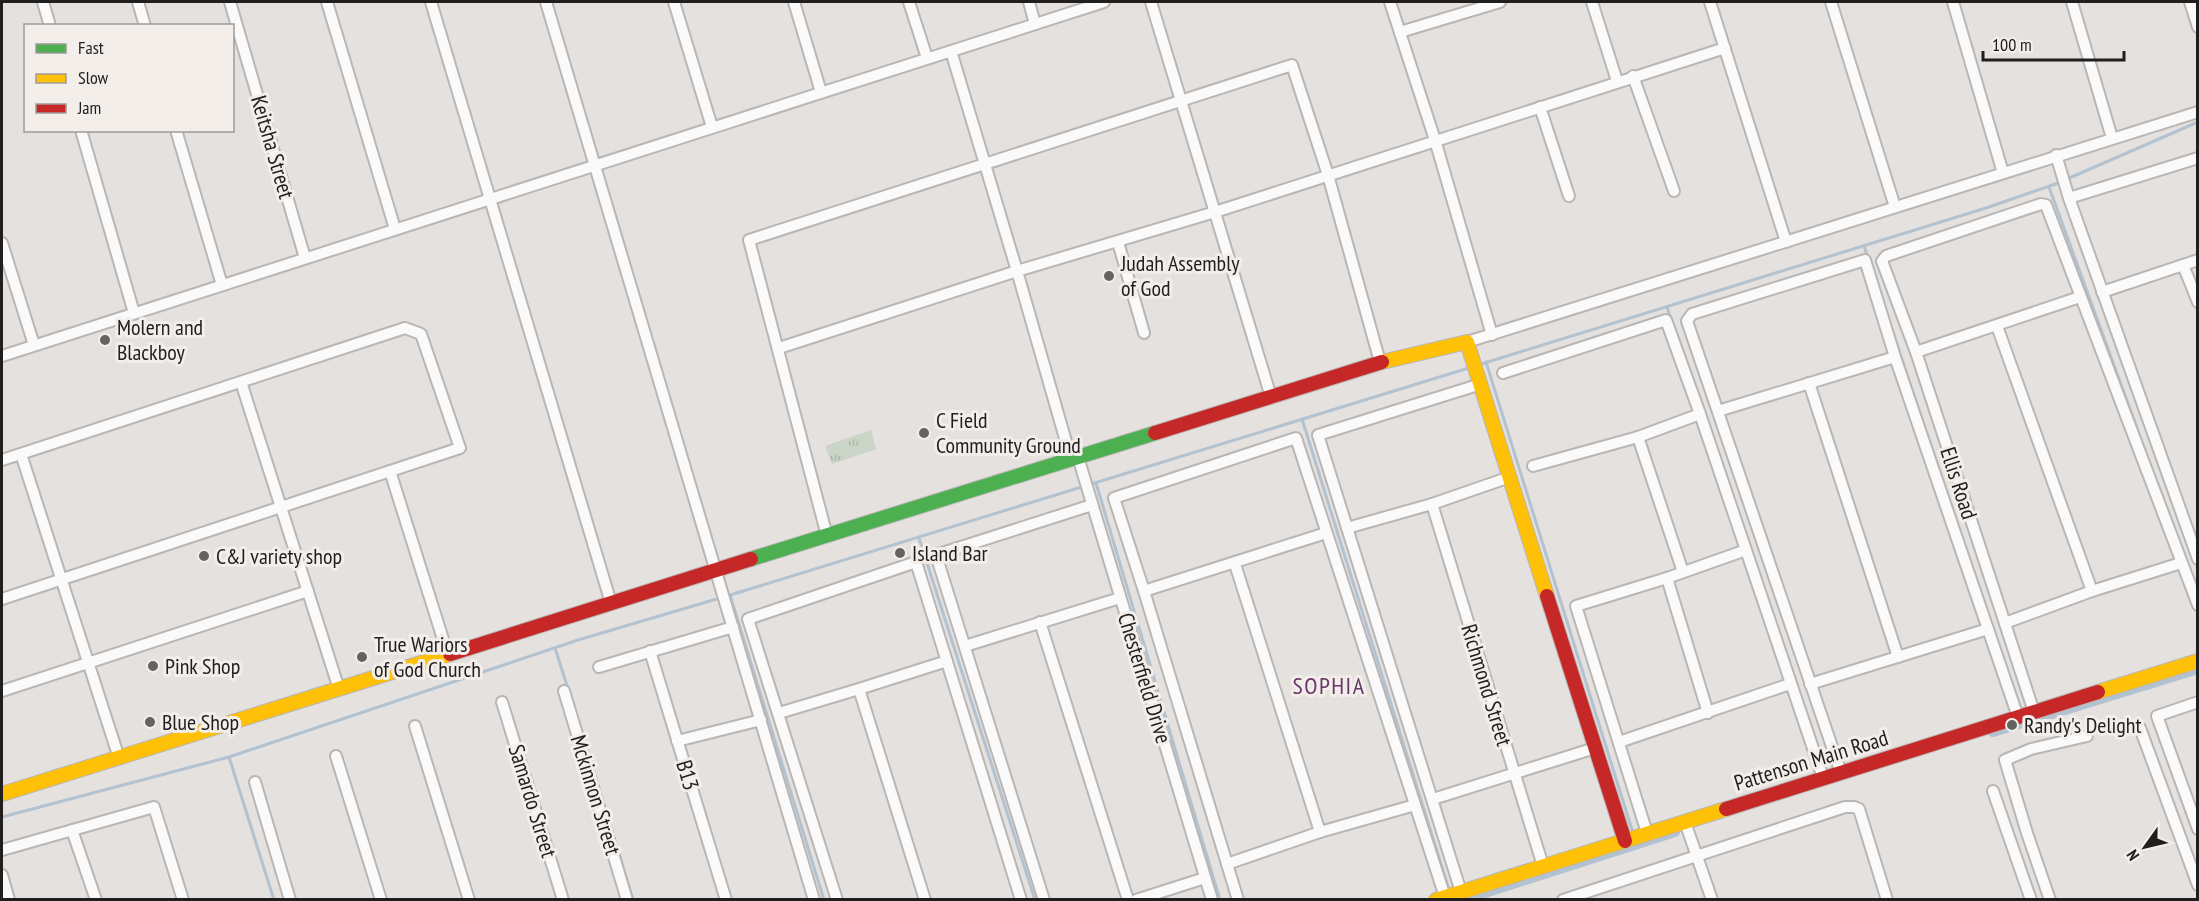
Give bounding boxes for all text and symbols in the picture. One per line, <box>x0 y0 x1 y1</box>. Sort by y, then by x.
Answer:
legend <box>24 24 234 132</box>
scale bar <box>1983 24 2124 62</box>
text: 100 m <box>1992 33 2032 56</box>
text: Fast <box>78 36 104 59</box>
text: Slow <box>78 66 109 89</box>
street label: Keitsha Street <box>245 92 301 202</box>
text: Jam <box>77 96 101 119</box>
place label: Judah Assembly of God <box>1120 249 1240 302</box>
marker: Judah Assembly of God <box>1102 269 1116 283</box>
place label: Molern and Blackboy <box>117 313 203 366</box>
marker: Molern and Blackboy <box>98 333 112 347</box>
place label: C Field Community Ground <box>936 406 1081 459</box>
marker: C Field Community Ground <box>917 426 931 440</box>
street label: Ellis Road <box>1934 443 1984 523</box>
place label: Island Bar <box>912 539 988 567</box>
place label: C&J variety shop <box>216 542 342 570</box>
marker: Island Bar <box>893 546 907 560</box>
marker: C&J variety shop <box>197 549 211 563</box>
street label: Chesterfield Drive <box>1112 609 1178 747</box>
street label: Richmond Street <box>1455 621 1519 749</box>
place label: True Wariors of God Church <box>374 630 481 683</box>
marker: True Wariors of God Church <box>355 650 369 664</box>
place label: Pink Shop <box>165 652 240 680</box>
marker: Pink Shop <box>146 659 160 673</box>
district label: SOPHIA <box>1292 670 1366 701</box>
place label: Blue Shop <box>162 708 239 736</box>
place label: Randy's Delight <box>2024 711 2142 739</box>
marker: Blue Shop <box>143 715 157 729</box>
marker: Randy's Delight <box>2005 718 2019 732</box>
street label: Pattenson Main Road <box>1731 723 1891 797</box>
street label: Mckinnon Street <box>565 732 627 858</box>
street label: Samardo Street <box>503 741 563 861</box>
street label: B13 <box>670 756 706 794</box>
north arrow <box>2115 817 2175 877</box>
text: N <box>2122 846 2143 865</box>

